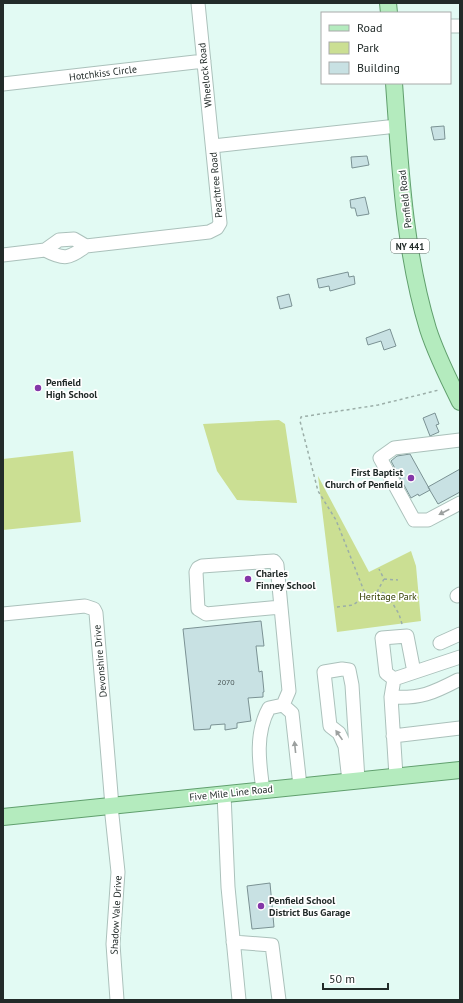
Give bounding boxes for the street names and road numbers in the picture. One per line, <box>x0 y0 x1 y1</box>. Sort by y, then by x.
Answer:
street label: Wheelock Road <box>195 42 215 108</box>
street label: Hotchkiss Circle <box>68 62 138 84</box>
street label: Peachtree Road <box>207 152 225 218</box>
street label: Penfield Road <box>395 169 415 229</box>
road number: NY 441 <box>391 239 429 253</box>
street label: Devonshire Drive <box>90 624 110 698</box>
street label: Five Mile Line Road <box>189 782 273 804</box>
street label: Shadow Vale Drive <box>107 875 125 955</box>

